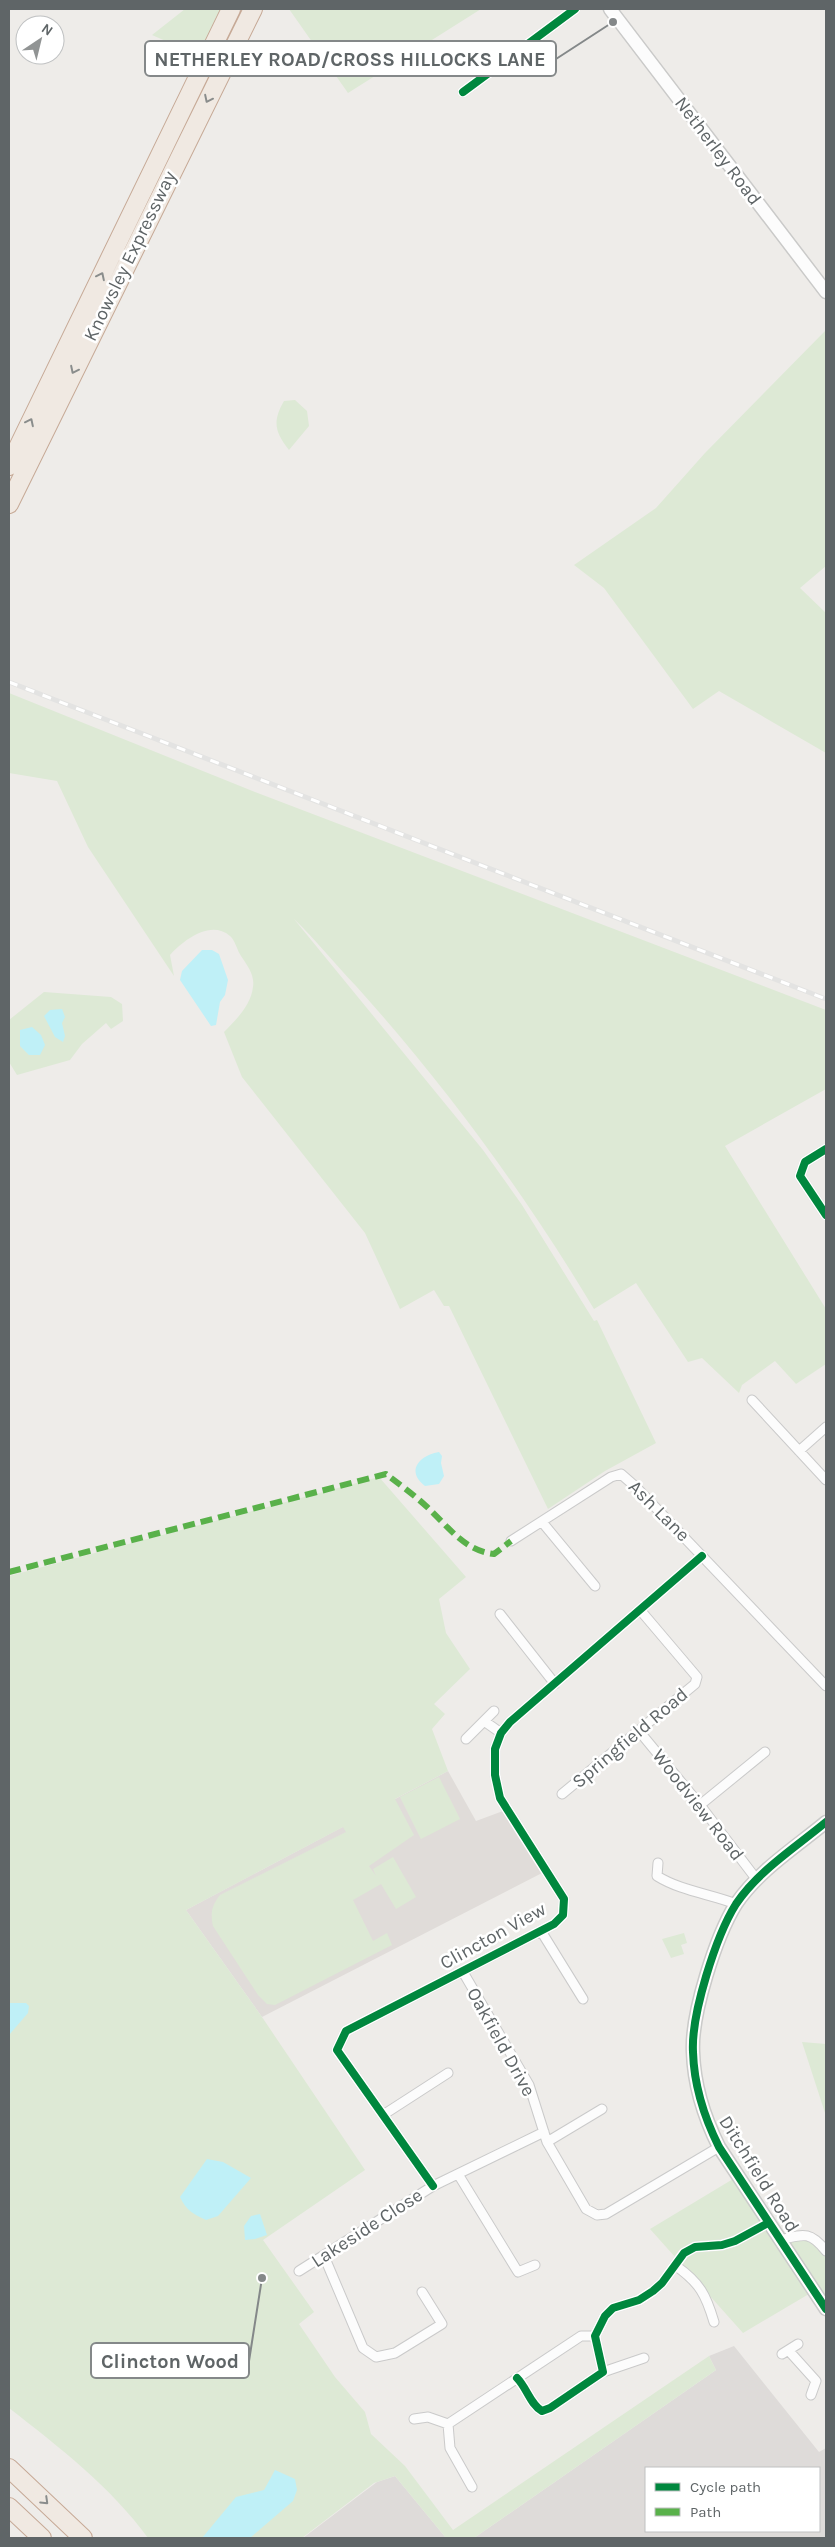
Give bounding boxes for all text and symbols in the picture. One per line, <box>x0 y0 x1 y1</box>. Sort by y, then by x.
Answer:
north arrow <box>15 15 65 65</box>
text: N <box>38 20 56 40</box>
callout: NETHERLEY ROAD/CROSS HILLOCKS LANE <box>145 41 556 76</box>
text: NETHERLEY ROAD/CROSS HILLOCKS LANE <box>154 48 546 71</box>
street label: Netherley Road <box>670 92 766 210</box>
one-way arrow <box>204 94 214 103</box>
street label: Knowsley Expressway <box>79 167 181 345</box>
one-way arrow <box>95 272 106 281</box>
one-way arrow <box>70 365 80 374</box>
one-way arrow <box>24 418 34 427</box>
street label: Ash Lane <box>624 1476 694 1546</box>
street label: Springfield Road <box>568 1683 692 1793</box>
street label: Woodview Road <box>648 1745 748 1865</box>
street label: Clincton View <box>436 1898 550 1974</box>
street label: Oakfield Drive <box>462 1984 540 2100</box>
street label: Ditchfield Road <box>714 2112 804 2236</box>
street label: Lakeside Close <box>307 2184 427 2272</box>
callout: Clincton Wood <box>91 2343 249 2378</box>
text: Clincton Wood <box>101 2350 239 2373</box>
legend <box>645 2467 820 2532</box>
text: Cycle path <box>690 2478 761 2496</box>
one-way arrow <box>39 2495 48 2504</box>
text: Path <box>690 2503 721 2521</box>

